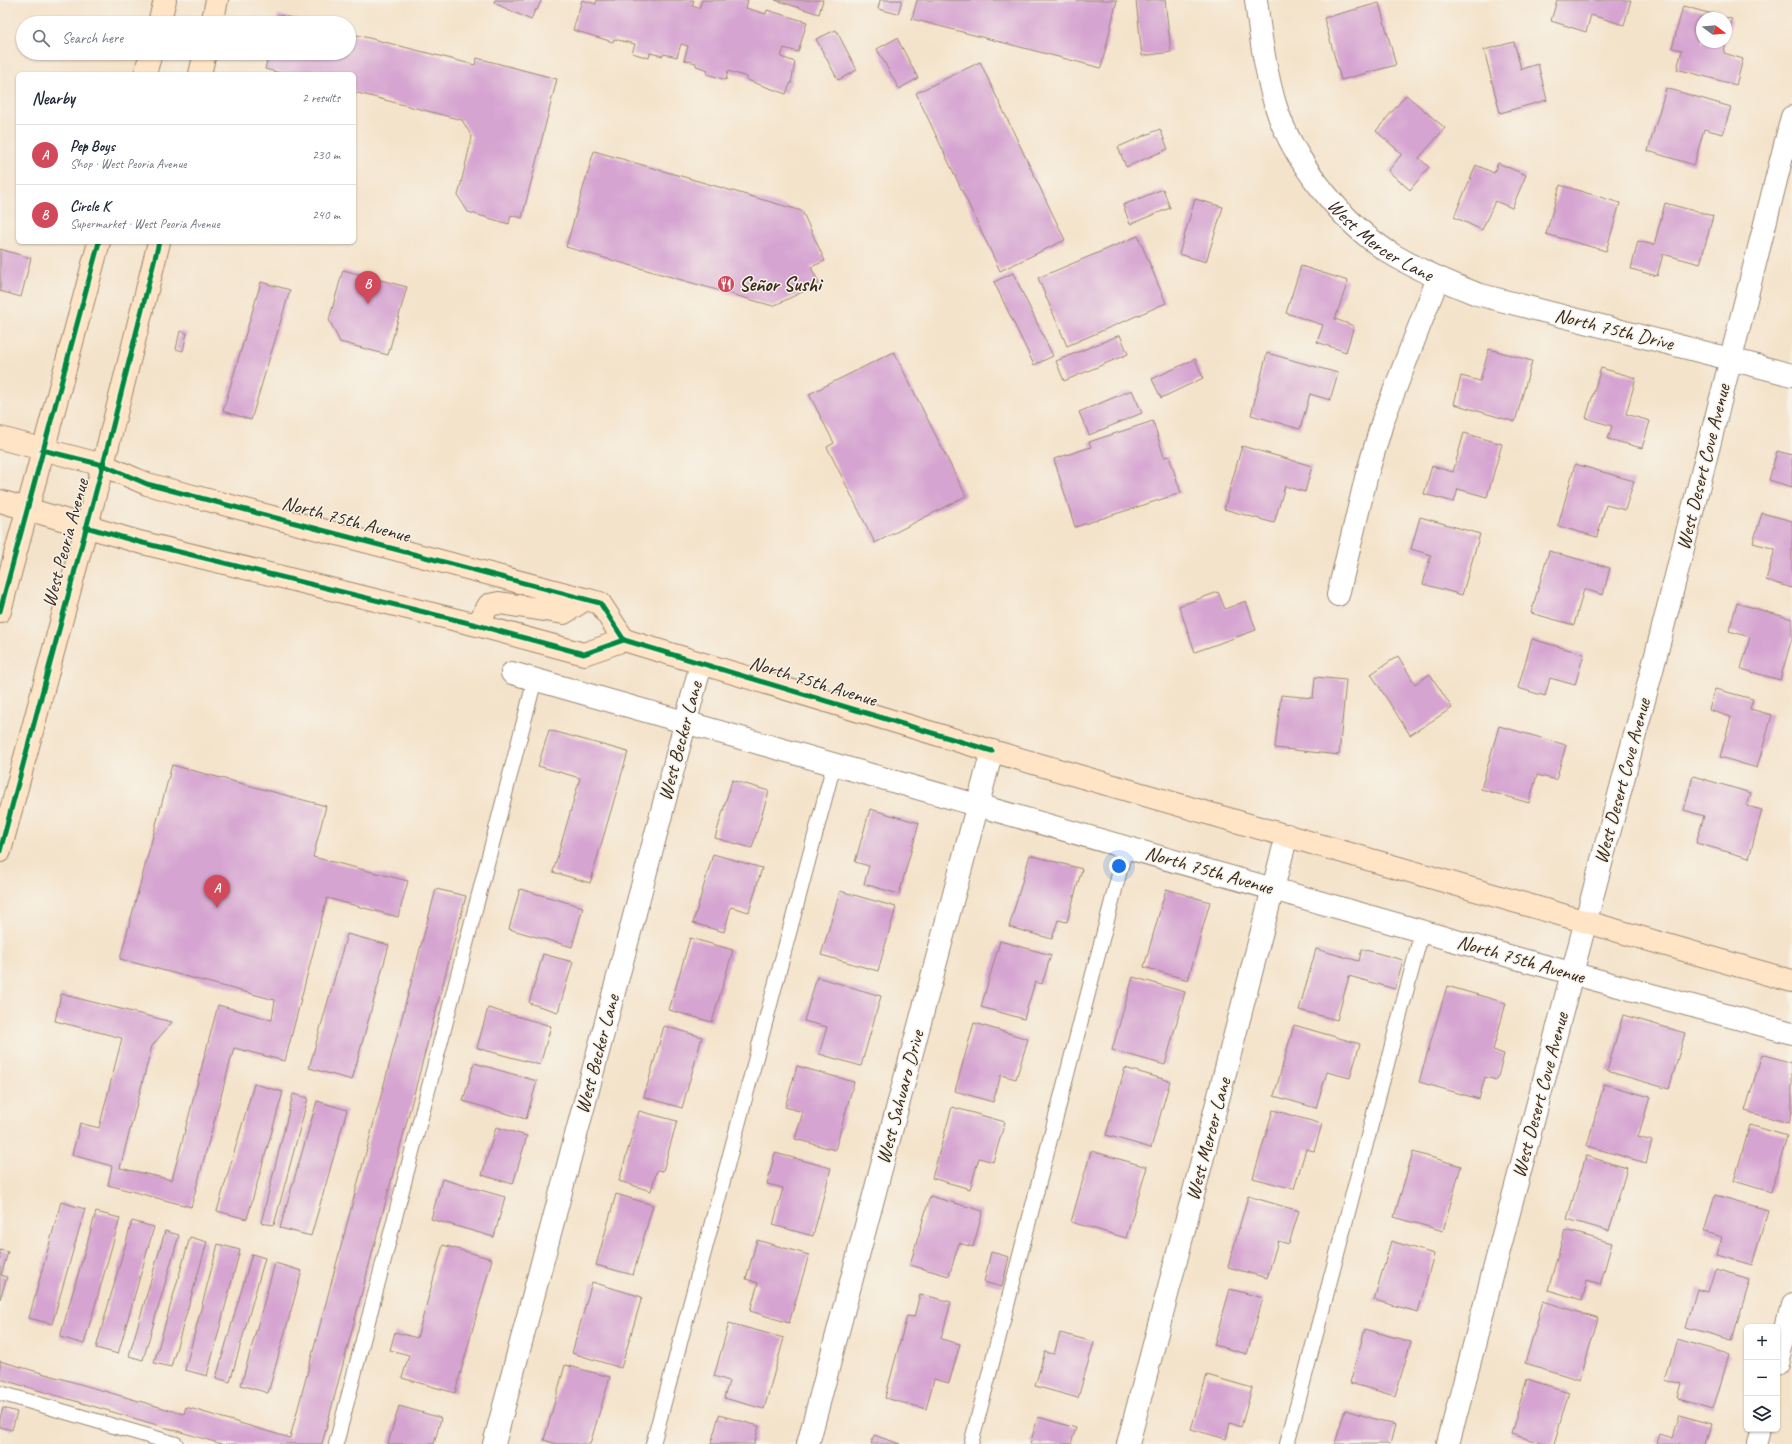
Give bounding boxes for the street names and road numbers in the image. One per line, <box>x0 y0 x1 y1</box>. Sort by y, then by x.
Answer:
street label: West Mercer Lane <box>1322 193 1439 287</box>
street label: North 75th Drive <box>1552 302 1677 356</box>
street label: West Desert Cove Avenue <box>1670 380 1736 552</box>
street label: West Peoria Avenue <box>36 475 95 610</box>
street label: North 75th Avenue <box>279 490 414 548</box>
street label: North 75th Avenue <box>747 650 881 713</box>
street label: West Becker Lane <box>652 677 708 803</box>
street label: West Desert Cove Avenue <box>1588 694 1656 866</box>
street label: North 75th Avenue <box>1142 840 1277 901</box>
street label: North 75th Avenue <box>1454 929 1589 990</box>
street label: West Becker Lane <box>569 990 625 1116</box>
street label: West Desert Cove Avenue <box>1506 1008 1574 1180</box>
street label: West Sahuaro Drive <box>870 1026 930 1166</box>
street label: West Mercer Lane <box>1180 1074 1237 1203</box>

